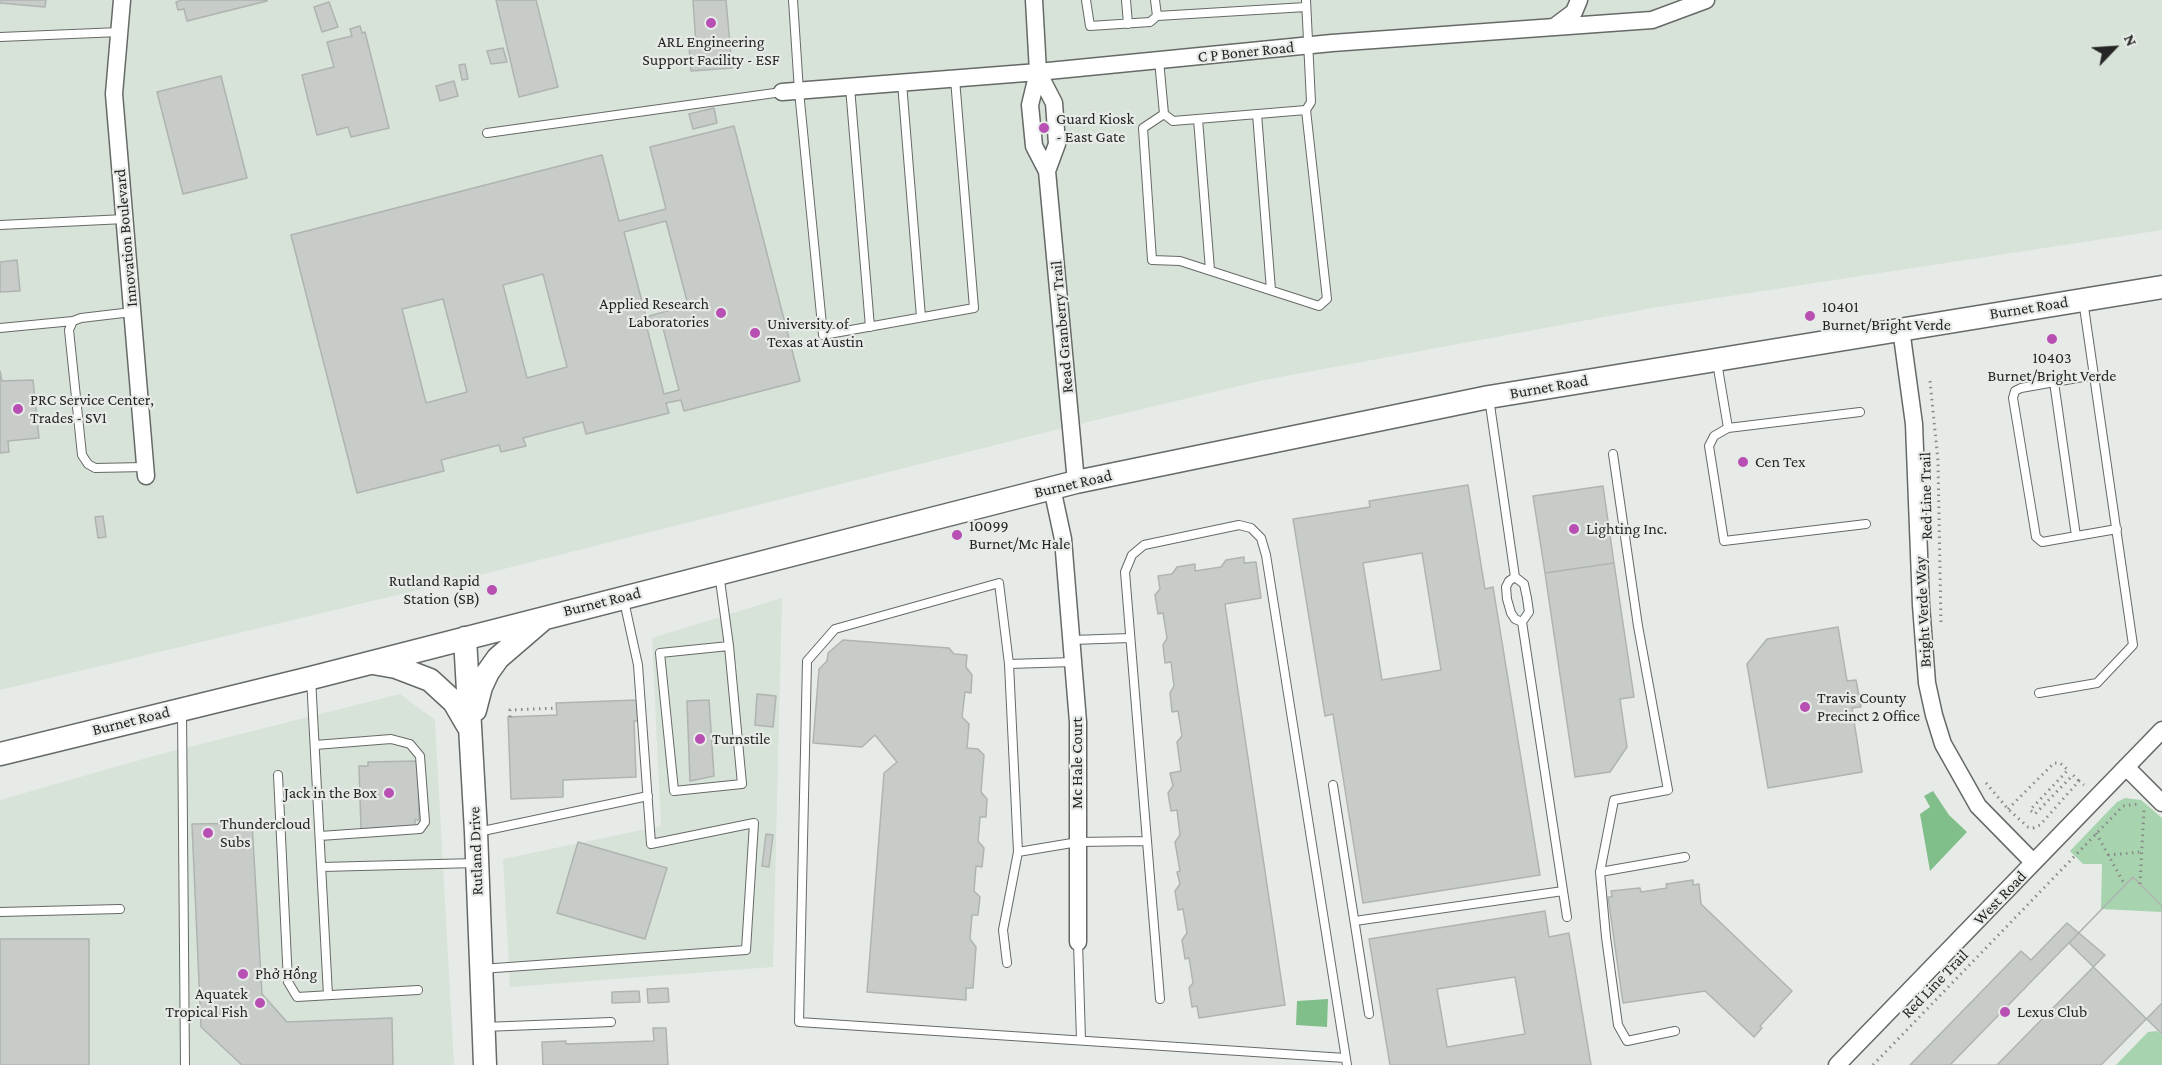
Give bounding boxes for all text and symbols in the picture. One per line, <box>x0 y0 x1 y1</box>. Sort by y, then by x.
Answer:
marker: ARL Engineering Support Facility - ESF <box>704 16 718 30</box>
north arrow <box>2084 18 2144 78</box>
place label: ARL Engineering Support Facility - ESF <box>642 32 780 70</box>
text: N <box>2121 32 2141 49</box>
street label: C P Boner Road <box>1197 37 1295 67</box>
place label: Guard Kiosk - East Gate <box>1056 109 1134 147</box>
marker: Guard Kiosk - East Gate <box>1037 121 1051 135</box>
street label: Innovation Boulevard <box>110 168 142 308</box>
street label: Read Granberry Trail <box>1047 260 1077 394</box>
street label: Burnet Road <box>1988 292 2070 324</box>
place label: Applied Research Laboratories <box>599 294 709 332</box>
place label: 10401 Burnet/Bright Verde <box>1822 297 1951 335</box>
marker: Applied Research Laboratories <box>714 306 728 320</box>
marker: 10401 Burnet/Bright Verde <box>1803 309 1817 323</box>
place label: University of Texas at Austin <box>767 314 864 352</box>
marker: University of Texas at Austin <box>748 326 762 340</box>
marker: 10403 Burnet/Bright Verde <box>2045 332 2059 346</box>
place label: 10403 Burnet/Bright Verde <box>1988 348 2116 386</box>
street label: Burnet Road <box>1508 371 1590 403</box>
place label: PRC Service Center, Trades - SV1 <box>30 390 154 428</box>
marker: PRC Service Center, Trades - SV1 <box>11 402 25 416</box>
place label: Cen Tex <box>1755 452 1805 472</box>
street label: Red Line Trail <box>1916 452 1936 540</box>
marker: Cen Tex <box>1736 455 1750 469</box>
street label: Burnet Road <box>1032 466 1114 502</box>
place label: 10099 Burnet/Mc Hale <box>969 516 1070 554</box>
place label: Lighting Inc. <box>1586 519 1667 539</box>
marker: Lighting Inc. <box>1567 522 1581 536</box>
marker: 10099 Burnet/Mc Hale <box>950 528 964 542</box>
street label: Bright Verde Way <box>1911 556 1935 668</box>
place label: Rutland Rapid Station (SB) <box>389 571 480 609</box>
marker: Rutland Rapid Station (SB) <box>485 583 499 597</box>
street label: Burnet Road <box>561 583 643 621</box>
place label: Travis County Precinct 2 Office <box>1817 688 1920 726</box>
marker: Travis County Precinct 2 Office <box>1798 700 1812 714</box>
street label: Burnet Road <box>90 702 172 740</box>
street label: Mc Hale Court <box>1067 717 1087 809</box>
place label: Turnstile <box>712 729 770 749</box>
marker: Turnstile <box>693 732 707 746</box>
place label: Jack in the Box <box>284 783 377 803</box>
marker: Jack in the Box <box>382 786 396 800</box>
street label: Rutland Drive <box>465 806 487 896</box>
place label: Thundercloud Subs <box>220 814 311 852</box>
marker: Thundercloud Subs <box>201 826 215 840</box>
street label: West Road <box>1969 867 2031 929</box>
street label: Red Line Trail <box>1898 946 1972 1022</box>
place label: Phở Hồng <box>255 964 317 984</box>
marker: Phở Hồng <box>236 967 250 981</box>
place label: Aquatek Tropical Fish <box>165 984 248 1022</box>
marker: Aquatek Tropical Fish <box>253 996 267 1010</box>
place label: Lexus Club <box>2017 1002 2087 1022</box>
marker: Lexus Club <box>1998 1005 2012 1019</box>

